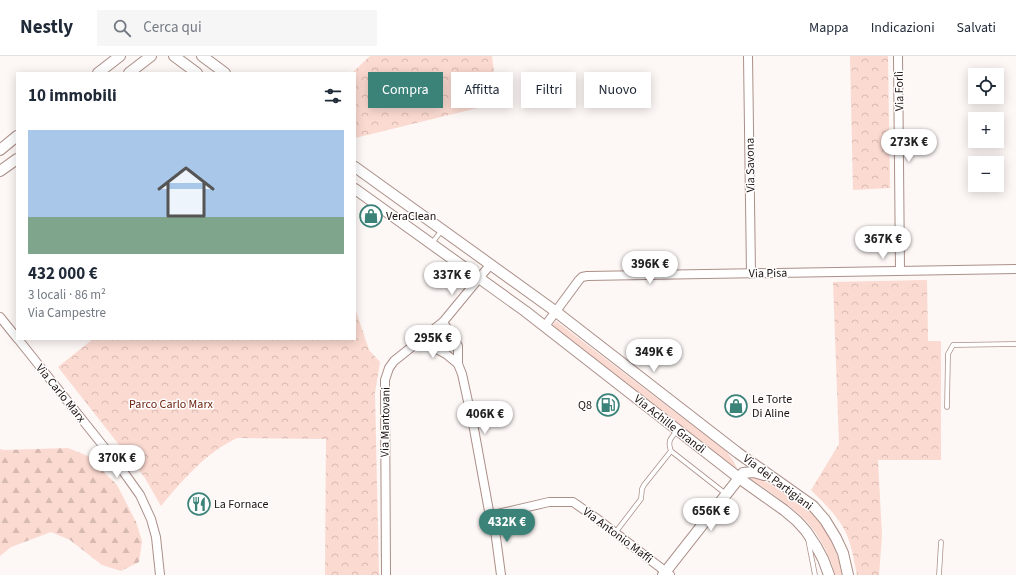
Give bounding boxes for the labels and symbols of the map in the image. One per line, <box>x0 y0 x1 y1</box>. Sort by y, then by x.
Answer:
street label: Via Forlì <box>891 71 908 111</box>
pin: 273K € <box>876 129 942 163</box>
street label: Via Savona <box>742 137 759 192</box>
shop icon: VeraClean <box>358 203 384 229</box>
place label: VeraClean <box>386 208 436 225</box>
pin: 367K € <box>850 226 916 260</box>
pin: 396K € <box>617 251 683 285</box>
pin: 337K € <box>419 262 485 296</box>
street label: Via Pisa <box>749 265 787 282</box>
pin: 295K € <box>400 325 466 359</box>
pin: 349K € <box>621 339 687 373</box>
street label: Via Carlo Marx <box>32 360 90 427</box>
street label: Via Mantovani <box>376 387 395 457</box>
street label: Via Achille Grandi <box>630 391 709 458</box>
place label: Le Torte Di Aline <box>752 391 792 422</box>
fuel station icon: Q8 <box>595 392 621 418</box>
shop icon: Le Torte Di Aline <box>723 393 749 419</box>
park label: Parco Carlo Marx <box>129 396 214 413</box>
place label: Q8 <box>578 397 592 414</box>
pin: 406K € <box>452 401 518 435</box>
pin: 370K € <box>84 445 150 479</box>
street label: Via dei Partigiani <box>739 450 816 514</box>
restaurant icon: La Fornace <box>186 491 212 517</box>
place label: La Fornace <box>214 496 269 513</box>
pin: 656K € <box>678 498 744 532</box>
street label: Via Antonio Maffi <box>579 503 656 568</box>
pin: 432K € <box>474 509 540 543</box>

